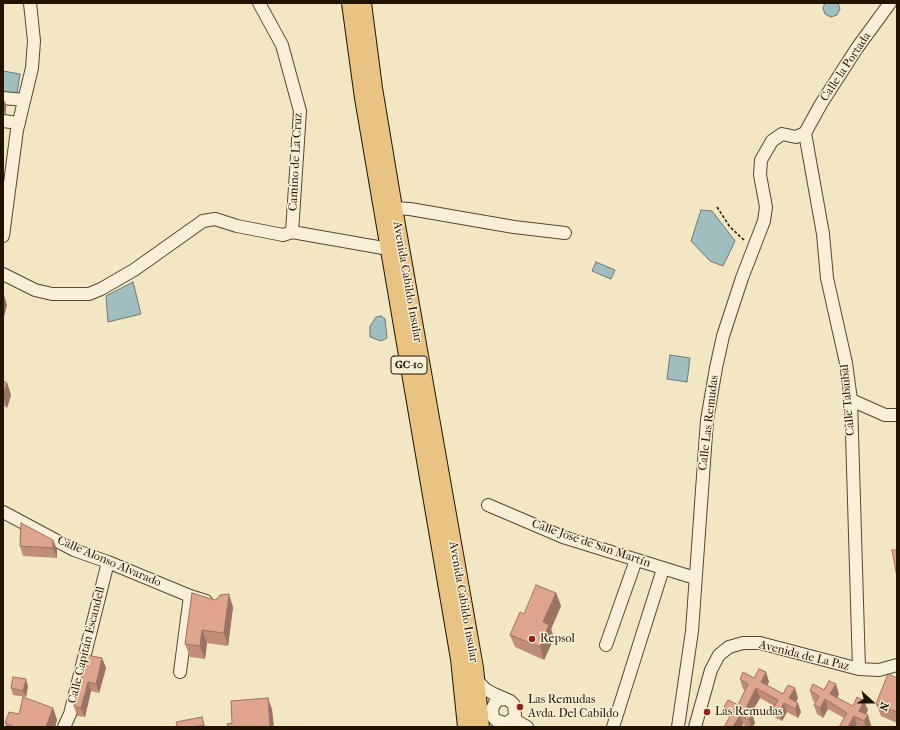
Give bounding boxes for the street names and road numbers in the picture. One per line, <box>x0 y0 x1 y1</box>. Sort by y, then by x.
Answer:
street label: Calle la Portada <box>818 30 874 104</box>
street label: Camino de La Cruz <box>286 112 306 212</box>
street label: Avenida Cabildo Insular <box>389 220 425 344</box>
road number: GC-10 <box>391 356 427 374</box>
street label: Calle Tabaibal <box>838 364 858 436</box>
street label: Calle Las Remudas <box>696 374 722 472</box>
street label: Calle José de San Martín <box>530 517 652 571</box>
street label: Calle Alonso Alvarado <box>55 534 163 590</box>
street label: Avenida Cabildo Insular <box>445 540 481 664</box>
street label: Calle Capitán Escandell <box>65 585 109 705</box>
street label: Avenida de La Paz <box>757 638 851 674</box>

